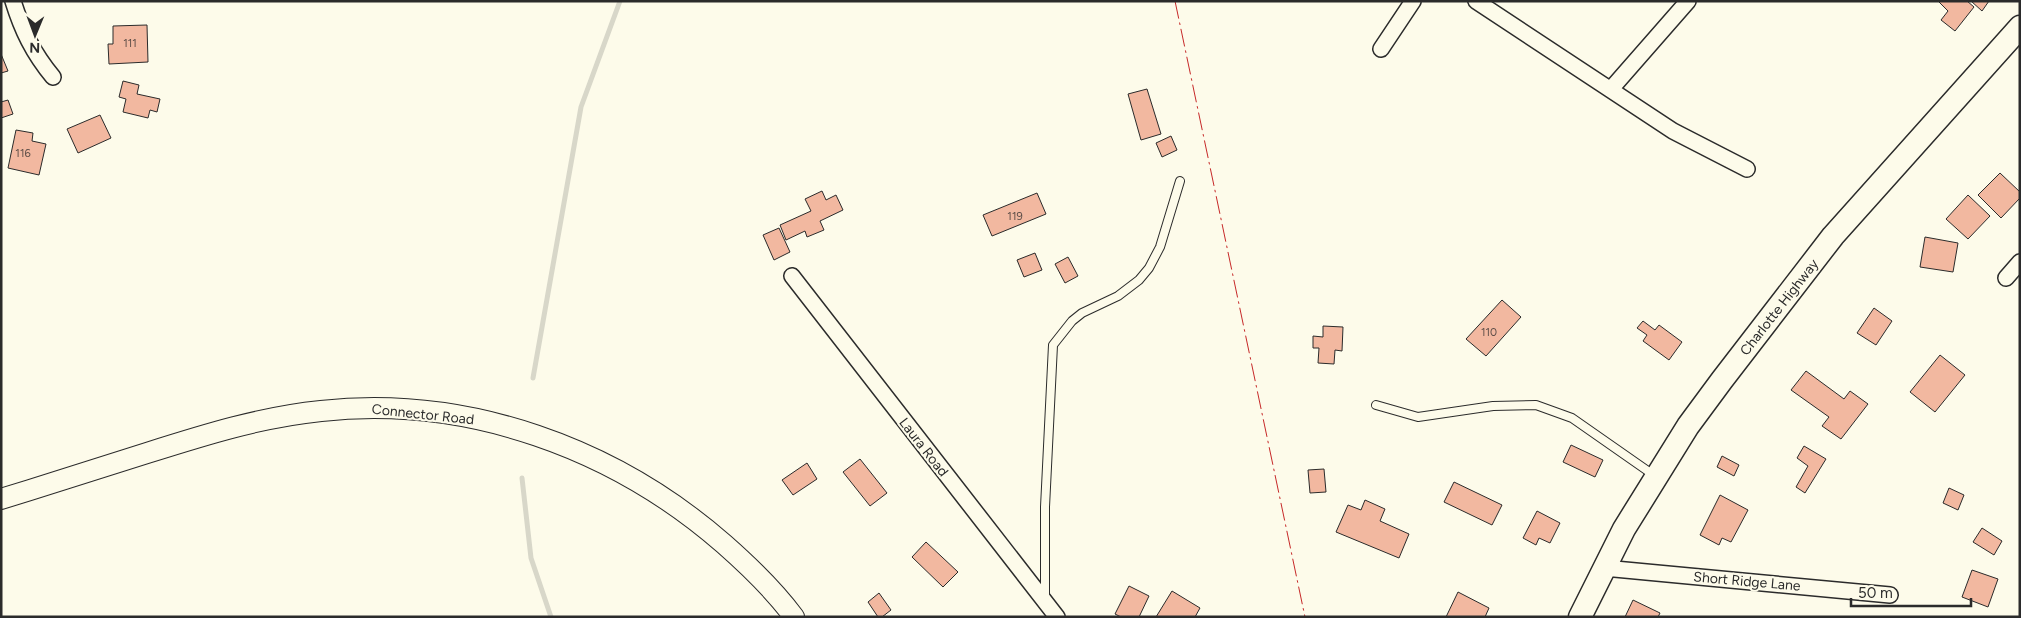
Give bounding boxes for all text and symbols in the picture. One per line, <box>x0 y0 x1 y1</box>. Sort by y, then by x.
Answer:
north arrow <box>10 10 60 60</box>
house number: 111 <box>123 37 137 50</box>
text: N <box>29 39 40 56</box>
house number: 116 <box>15 147 31 160</box>
house number: 119 <box>1007 210 1023 223</box>
street label: Charlotte Highway <box>1737 255 1823 359</box>
house number: 110 <box>1481 326 1497 339</box>
street label: Connector Road <box>371 401 475 428</box>
street label: Laura Road <box>895 415 952 480</box>
street label: Short Ridge Lane <box>1693 568 1802 595</box>
scale bar <box>1851 576 1971 608</box>
text: 50 m <box>1858 584 1893 602</box>

